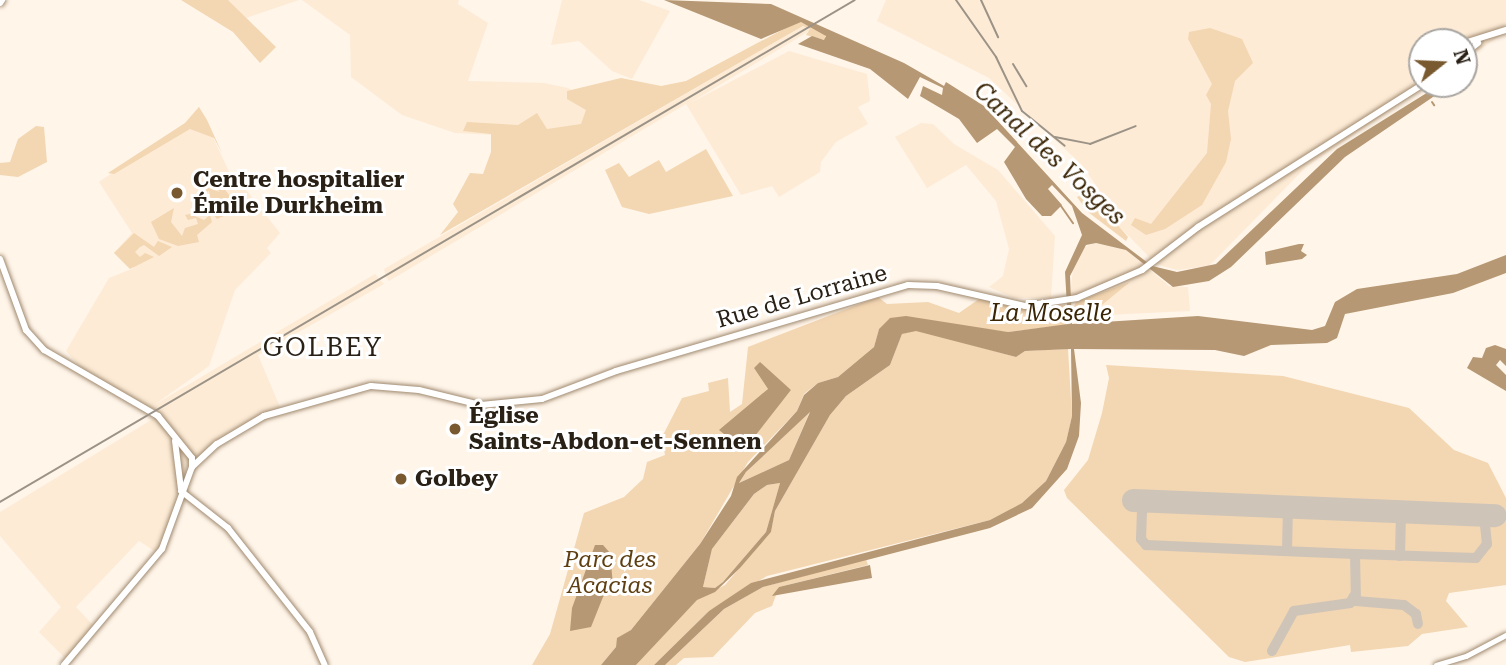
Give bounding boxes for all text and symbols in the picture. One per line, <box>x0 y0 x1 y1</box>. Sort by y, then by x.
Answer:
north arrow <box>1408 28 1478 98</box>
text: N <box>1448 46 1475 67</box>
water label: Canal des Vosges <box>968 77 1130 231</box>
place label: Centre hospitalier Émile Durkheim <box>193 166 404 220</box>
marker: Centre hospitalier Émile Durkheim <box>167 183 187 203</box>
street label: Rue de Lorraine <box>714 259 890 335</box>
water label: La Moselle <box>990 300 1112 328</box>
district label: GOLBEY <box>263 332 383 364</box>
place label: Église Saints-Abdon-et-Sennen <box>469 402 762 456</box>
marker: Église Saints-Abdon-et-Sennen <box>447 421 463 437</box>
place label: Golbey <box>415 465 498 493</box>
marker: Golbey <box>393 471 409 487</box>
park label: Parc des Acacias <box>564 546 656 600</box>

